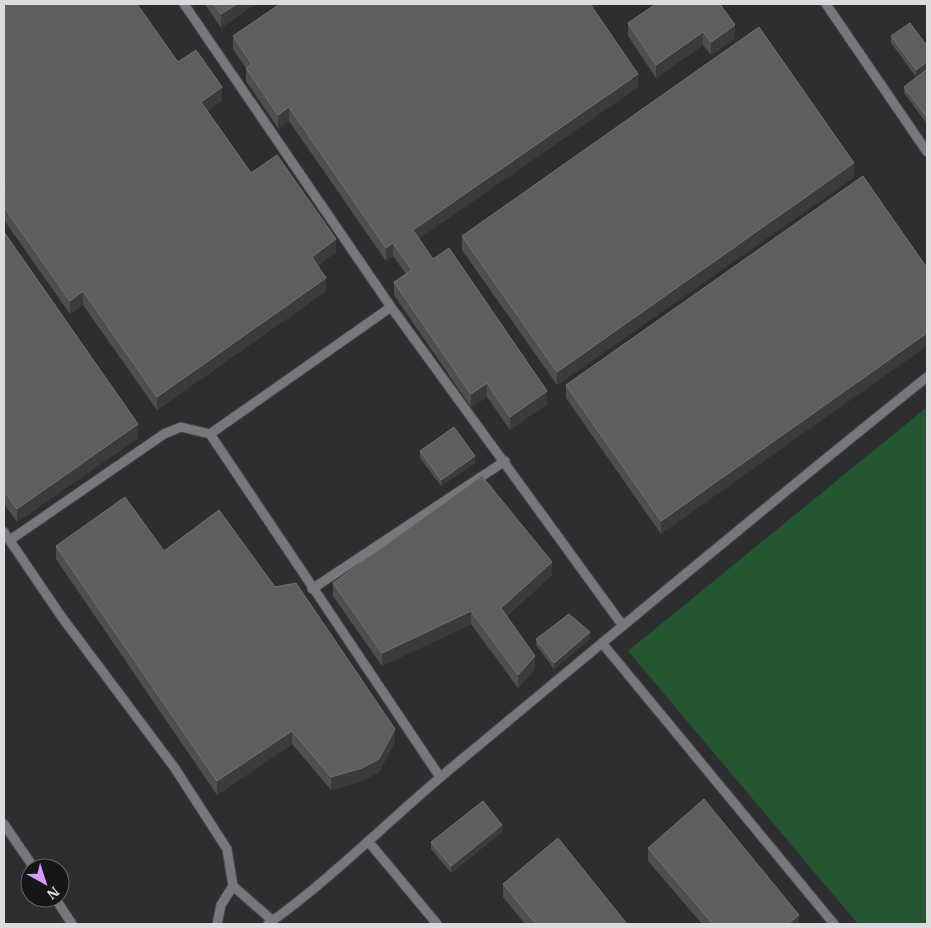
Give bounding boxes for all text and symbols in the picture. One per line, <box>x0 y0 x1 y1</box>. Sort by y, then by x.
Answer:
north arrow <box>20 858 70 908</box>
text: N <box>43 883 63 904</box>

